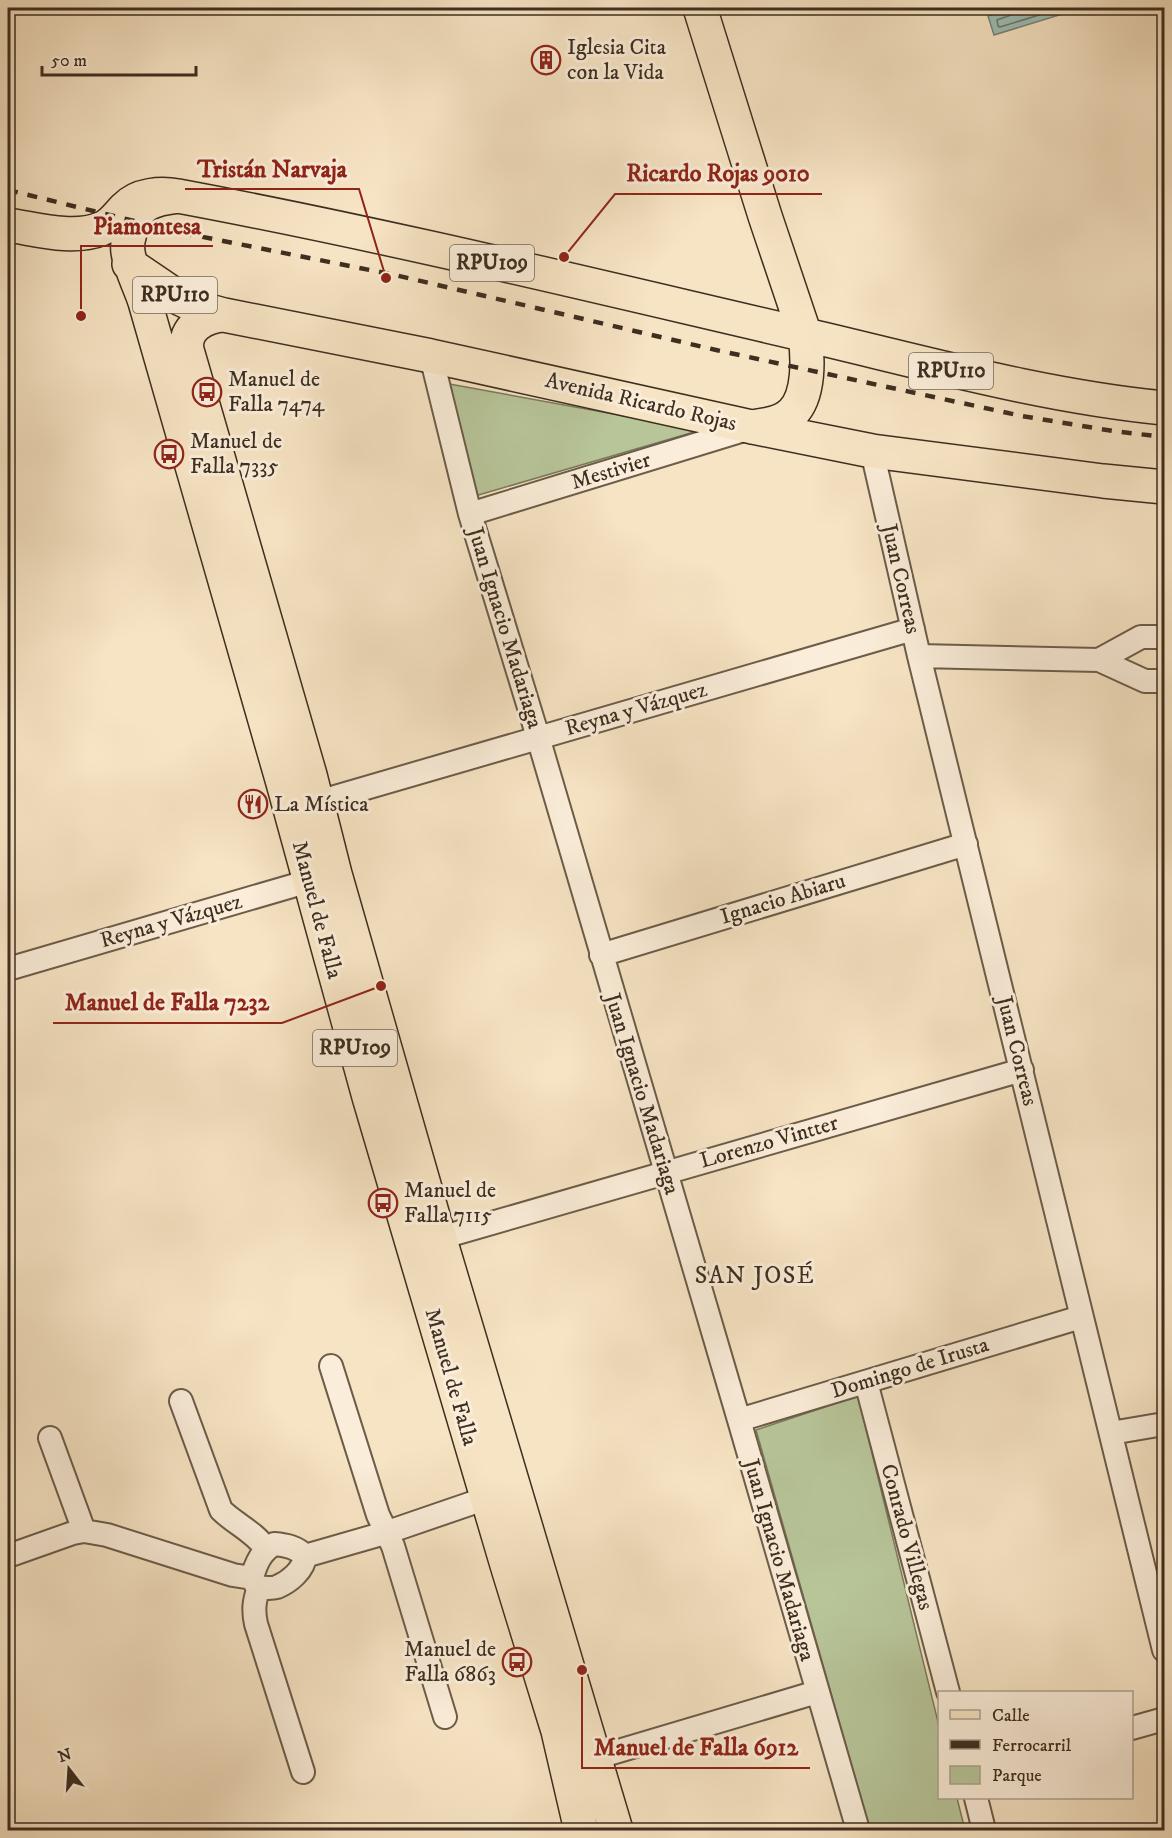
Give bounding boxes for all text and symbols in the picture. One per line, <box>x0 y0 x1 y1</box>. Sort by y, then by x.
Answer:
place label: Iglesia Cita con la Vida <box>567 34 667 86</box>
scale bar <box>42 39 196 77</box>
building icon: Iglesia Cita con la Vida <box>530 44 562 76</box>
text: 50 m <box>51 50 87 72</box>
callout: Tristán Narvaja <box>185 147 359 189</box>
callout: Ricardo Rojas 9010 <box>615 152 822 194</box>
text: Tristán Narvaja <box>196 155 348 185</box>
text: Ricardo Rojas 9010 <box>626 159 810 189</box>
callout: Piamontesa <box>81 204 213 246</box>
text: Piamontesa <box>93 212 202 242</box>
road number: RPU109 <box>450 245 534 281</box>
road number: RPU110 <box>133 277 217 313</box>
road number: RPU110 <box>909 353 993 389</box>
place label: Manuel de Falla 7474 <box>228 366 326 418</box>
street label: Avenida Ricardo Rojas <box>543 367 739 437</box>
bus stop icon: Manuel de Falla 7474 <box>191 376 223 408</box>
place label: Manuel de Falla 7335 <box>190 428 282 480</box>
bus stop icon: Manuel de Falla 7335 <box>153 438 185 470</box>
street label: Mestivier <box>568 446 655 496</box>
street label: Juan Correas <box>875 519 927 637</box>
street label: Juan Ignacio Madariaga <box>461 522 549 732</box>
street label: Reyna y Vázquez <box>562 676 711 742</box>
restaurant icon: La Mística <box>237 788 269 820</box>
place label: La Mística <box>274 791 369 818</box>
street label: Manuel de Falla <box>286 838 349 982</box>
street label: Ignacio Abiaru <box>717 867 849 931</box>
street label: Reyna y Vázquez <box>97 888 246 954</box>
callout: Manuel de Falla 7232 <box>53 981 282 1023</box>
text: Manuel de Falla 7232 <box>65 988 271 1018</box>
street label: Juan Ignacio Madariaga <box>598 988 686 1198</box>
street label: Juan Correas <box>990 991 1044 1109</box>
road number: RPU109 <box>313 1030 397 1066</box>
street label: Lorenzo Vintter <box>697 1109 842 1175</box>
place label: Manuel de Falla 7115 <box>404 1177 496 1229</box>
bus stop icon: Manuel de Falla 7115 <box>367 1187 399 1219</box>
district label: SAN JOSÉ <box>695 1261 815 1291</box>
street label: Manuel de Falla <box>419 1305 484 1449</box>
street label: Domingo de Irusta <box>828 1331 993 1405</box>
street label: Juan Ignacio Madariaga <box>737 1454 821 1665</box>
street label: Conrado Villegas <box>875 1461 939 1613</box>
place label: Manuel de Falla 6863 <box>404 1636 496 1688</box>
bus stop icon: Manuel de Falla 6863 <box>501 1646 533 1678</box>
legend <box>938 1691 1133 1799</box>
text: Calle <box>992 1705 1030 1727</box>
callout: Manuel de Falla 6912 <box>582 1726 810 1768</box>
text: Manuel de Falla 6912 <box>594 1733 799 1763</box>
text: Ferrocarril <box>992 1735 1072 1757</box>
north arrow <box>39 1739 99 1799</box>
text: N <box>56 1744 74 1767</box>
text: Parque <box>992 1765 1042 1787</box>

